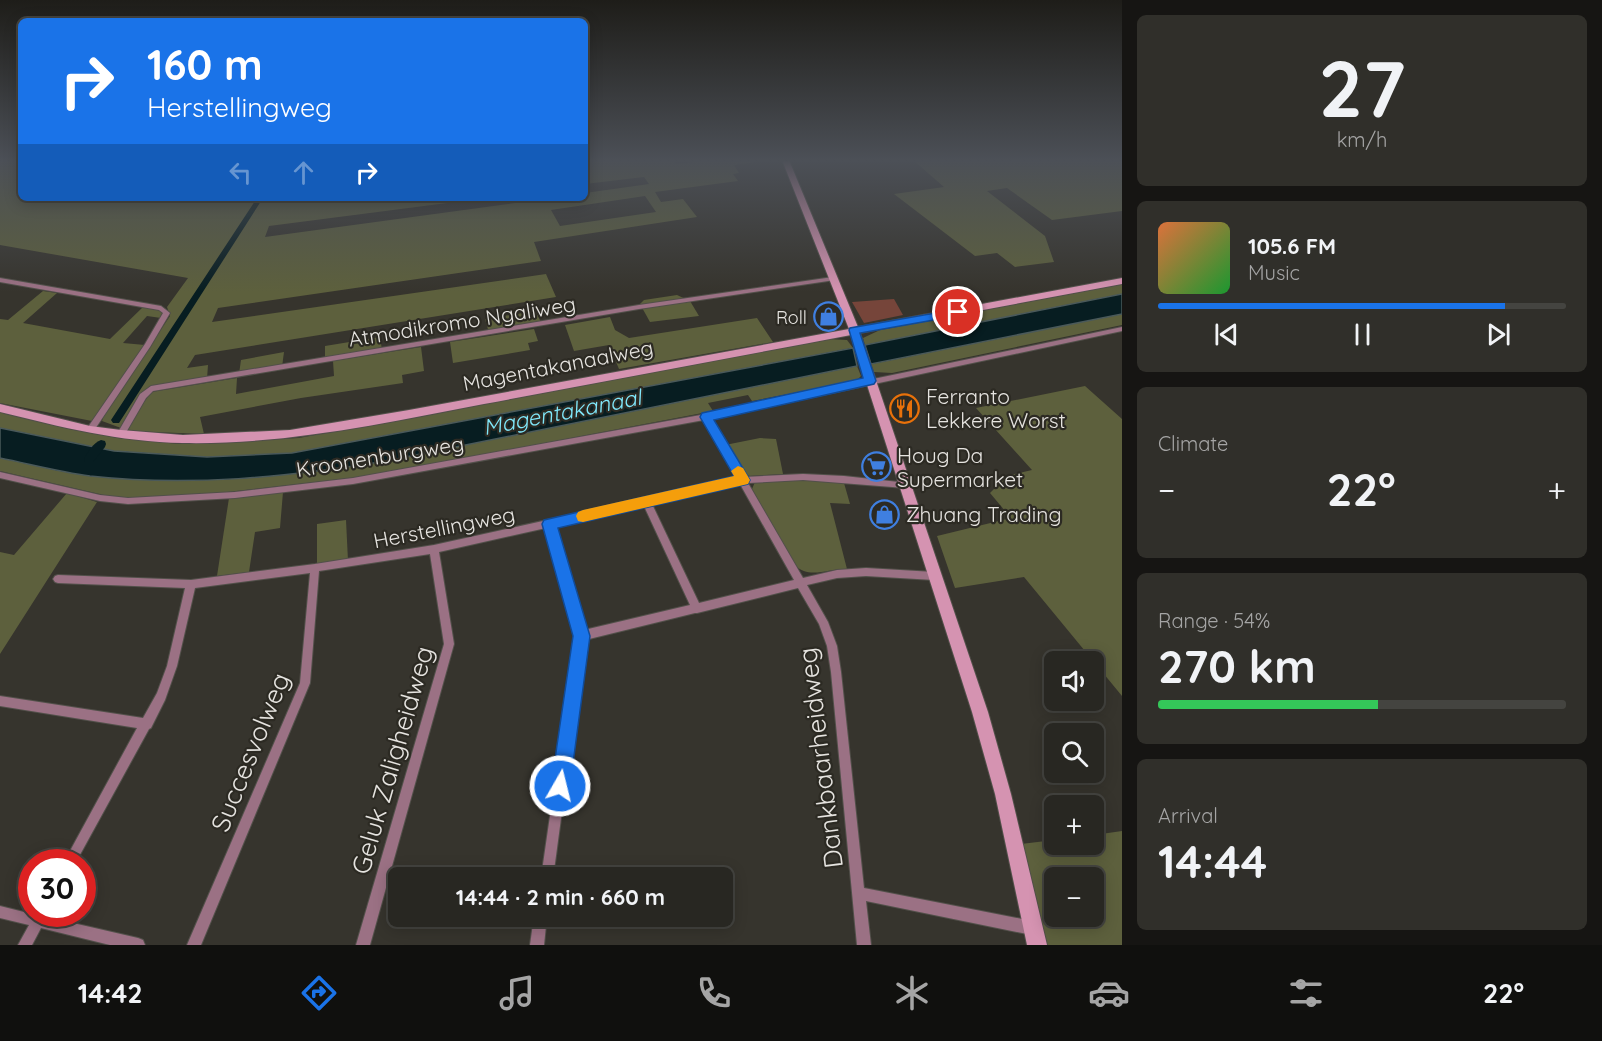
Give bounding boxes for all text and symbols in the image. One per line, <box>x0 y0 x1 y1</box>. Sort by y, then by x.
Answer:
text: 160 m <box>147 38 263 91</box>
text: 27 <box>1318 39 1406 137</box>
icon: right <box>48 42 126 120</box>
text: Herstellingweg <box>147 90 332 124</box>
text: km/h <box>1337 127 1387 152</box>
icon: left <box>224 156 257 189</box>
icon: ahead <box>287 156 320 189</box>
icon: right <box>350 156 383 189</box>
text: 105.6 FM <box>1248 232 1336 260</box>
text: Music <box>1248 260 1300 285</box>
pin <box>932 286 983 337</box>
street label: Atmodikromo Ngaliweg <box>346 290 578 352</box>
icon: arrive <box>941 295 974 328</box>
shop icon: Roll <box>812 301 844 333</box>
place label: Roll <box>776 306 807 329</box>
icon: previous <box>1210 318 1243 351</box>
icon: pause <box>1346 318 1379 351</box>
icon: next <box>1482 318 1515 351</box>
street label: Magentakanaalweg <box>461 334 655 396</box>
water label: Magentakanaal <box>481 382 646 441</box>
place label: Ferranto Lekkere Worst <box>926 383 1066 433</box>
restaurant icon: Ferranto Lekkere Worst <box>889 392 921 424</box>
street label: Kroonenburgweg <box>294 430 466 482</box>
text: Climate <box>1158 431 1228 456</box>
place label: Houg Da Supermarket <box>897 442 1023 492</box>
supermarket icon: Houg Da Supermarket <box>860 451 892 483</box>
text: 22° <box>1327 461 1396 517</box>
text: − <box>1158 469 1175 510</box>
text: + <box>1547 469 1566 510</box>
shop icon: Zhuang Trading <box>869 498 901 530</box>
street label: Herstellingweg <box>371 501 517 553</box>
place label: Zhuang Trading <box>906 501 1062 527</box>
text: Range · 54% <box>1158 608 1270 633</box>
text: 270 km <box>1158 638 1316 694</box>
street label: Geluk Zaligheidweg <box>344 642 440 878</box>
street label: Dankbaarheidweg <box>790 646 850 870</box>
map controls <box>1044 651 1104 927</box>
button: sound <box>1044 651 1104 711</box>
street label: Succesvolweg <box>203 668 297 836</box>
button: search <box>1044 723 1104 783</box>
position arrow <box>528 754 592 818</box>
button: + <box>1044 795 1104 855</box>
text: Arrival <box>1158 803 1218 828</box>
text: 14:44 <box>1158 833 1267 889</box>
speed limit sign: 30 <box>18 849 96 927</box>
button: − <box>1044 867 1104 927</box>
text: 14:44 · 2 min · 660 m <box>456 883 665 911</box>
icon: directions <box>298 972 340 1014</box>
icon: music <box>496 972 538 1014</box>
icon: phone <box>693 972 735 1014</box>
icon: climate <box>891 972 933 1014</box>
icon: car <box>1088 972 1130 1014</box>
icon: filters <box>1285 972 1327 1014</box>
text: 14:42 <box>78 976 143 1010</box>
text: 22° <box>1483 976 1524 1010</box>

